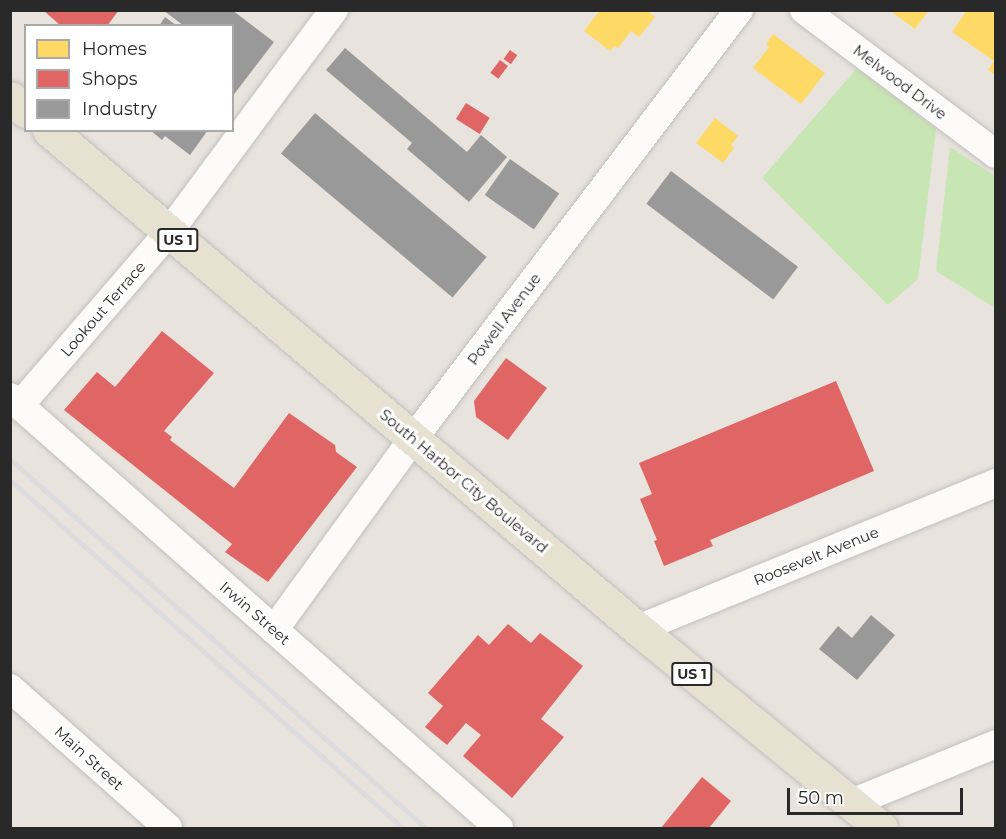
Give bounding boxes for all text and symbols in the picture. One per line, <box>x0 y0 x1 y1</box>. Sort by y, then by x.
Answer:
legend <box>24 24 234 132</box>
text: Homes <box>82 38 147 60</box>
street label: Melwood Drive <box>850 41 950 123</box>
text: Shops <box>82 68 138 90</box>
text: Industry <box>82 98 157 120</box>
road number: US 1 <box>157 229 199 251</box>
street label: Lookout Terrace <box>57 258 149 360</box>
street label: Powell Avenue <box>464 270 544 368</box>
street label: South Harbor City Boulevard <box>376 405 552 557</box>
street label: Roosevelt Avenue <box>751 523 881 589</box>
street label: Irwin Street <box>216 578 294 648</box>
road number: US 1 <box>671 663 713 685</box>
street label: Main Street <box>51 722 127 794</box>
scale bar <box>790 776 966 814</box>
text: 50 m <box>798 787 844 809</box>

